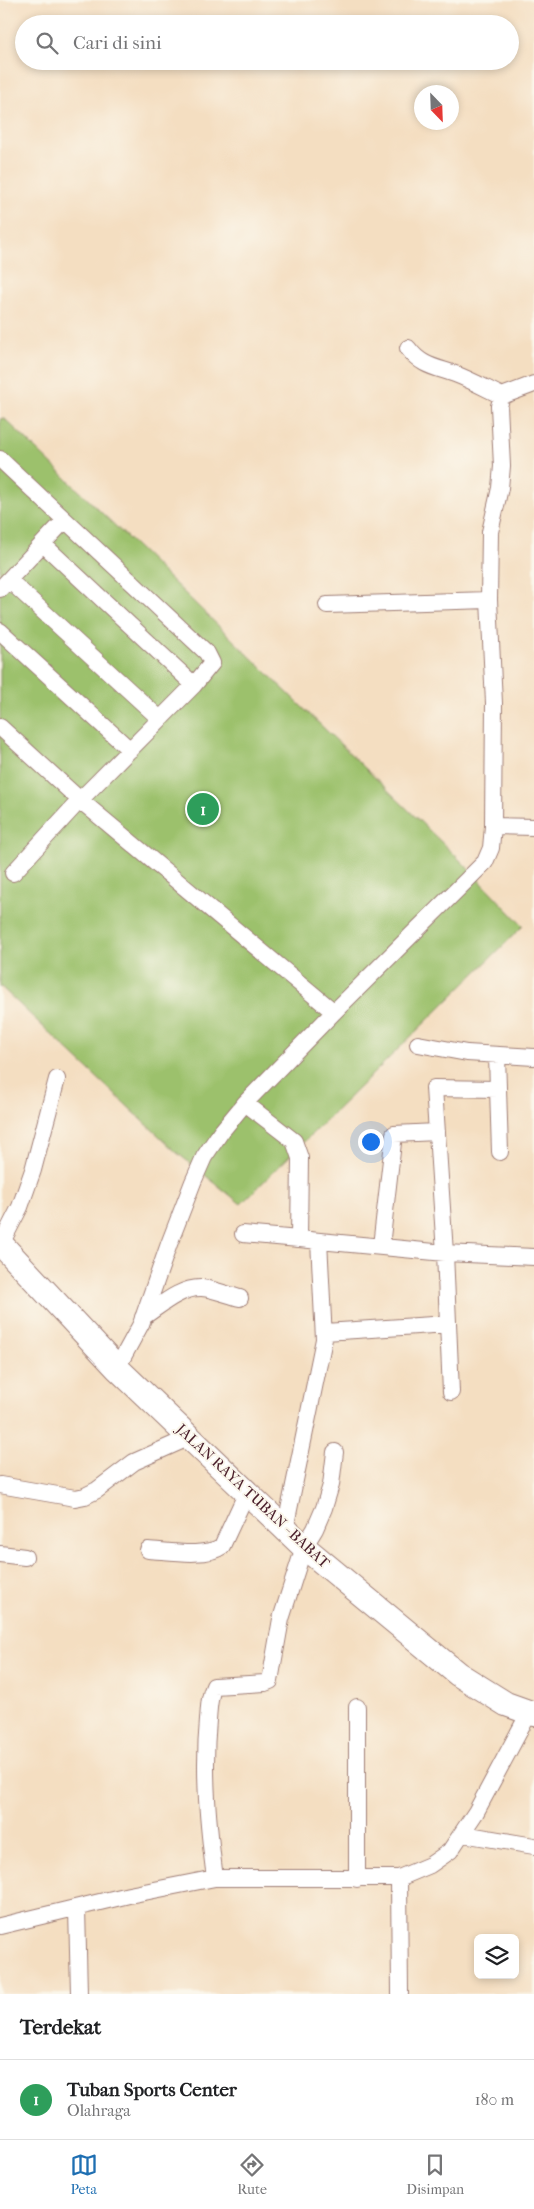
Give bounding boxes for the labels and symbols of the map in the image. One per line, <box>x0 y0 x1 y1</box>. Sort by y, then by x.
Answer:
north arrow <box>414 85 459 130</box>
pin: 1 <box>187 790 219 828</box>
your location <box>358 1129 384 1155</box>
street label: JALAN RAYA TUBAN - BABAT <box>172 1419 334 1573</box>

